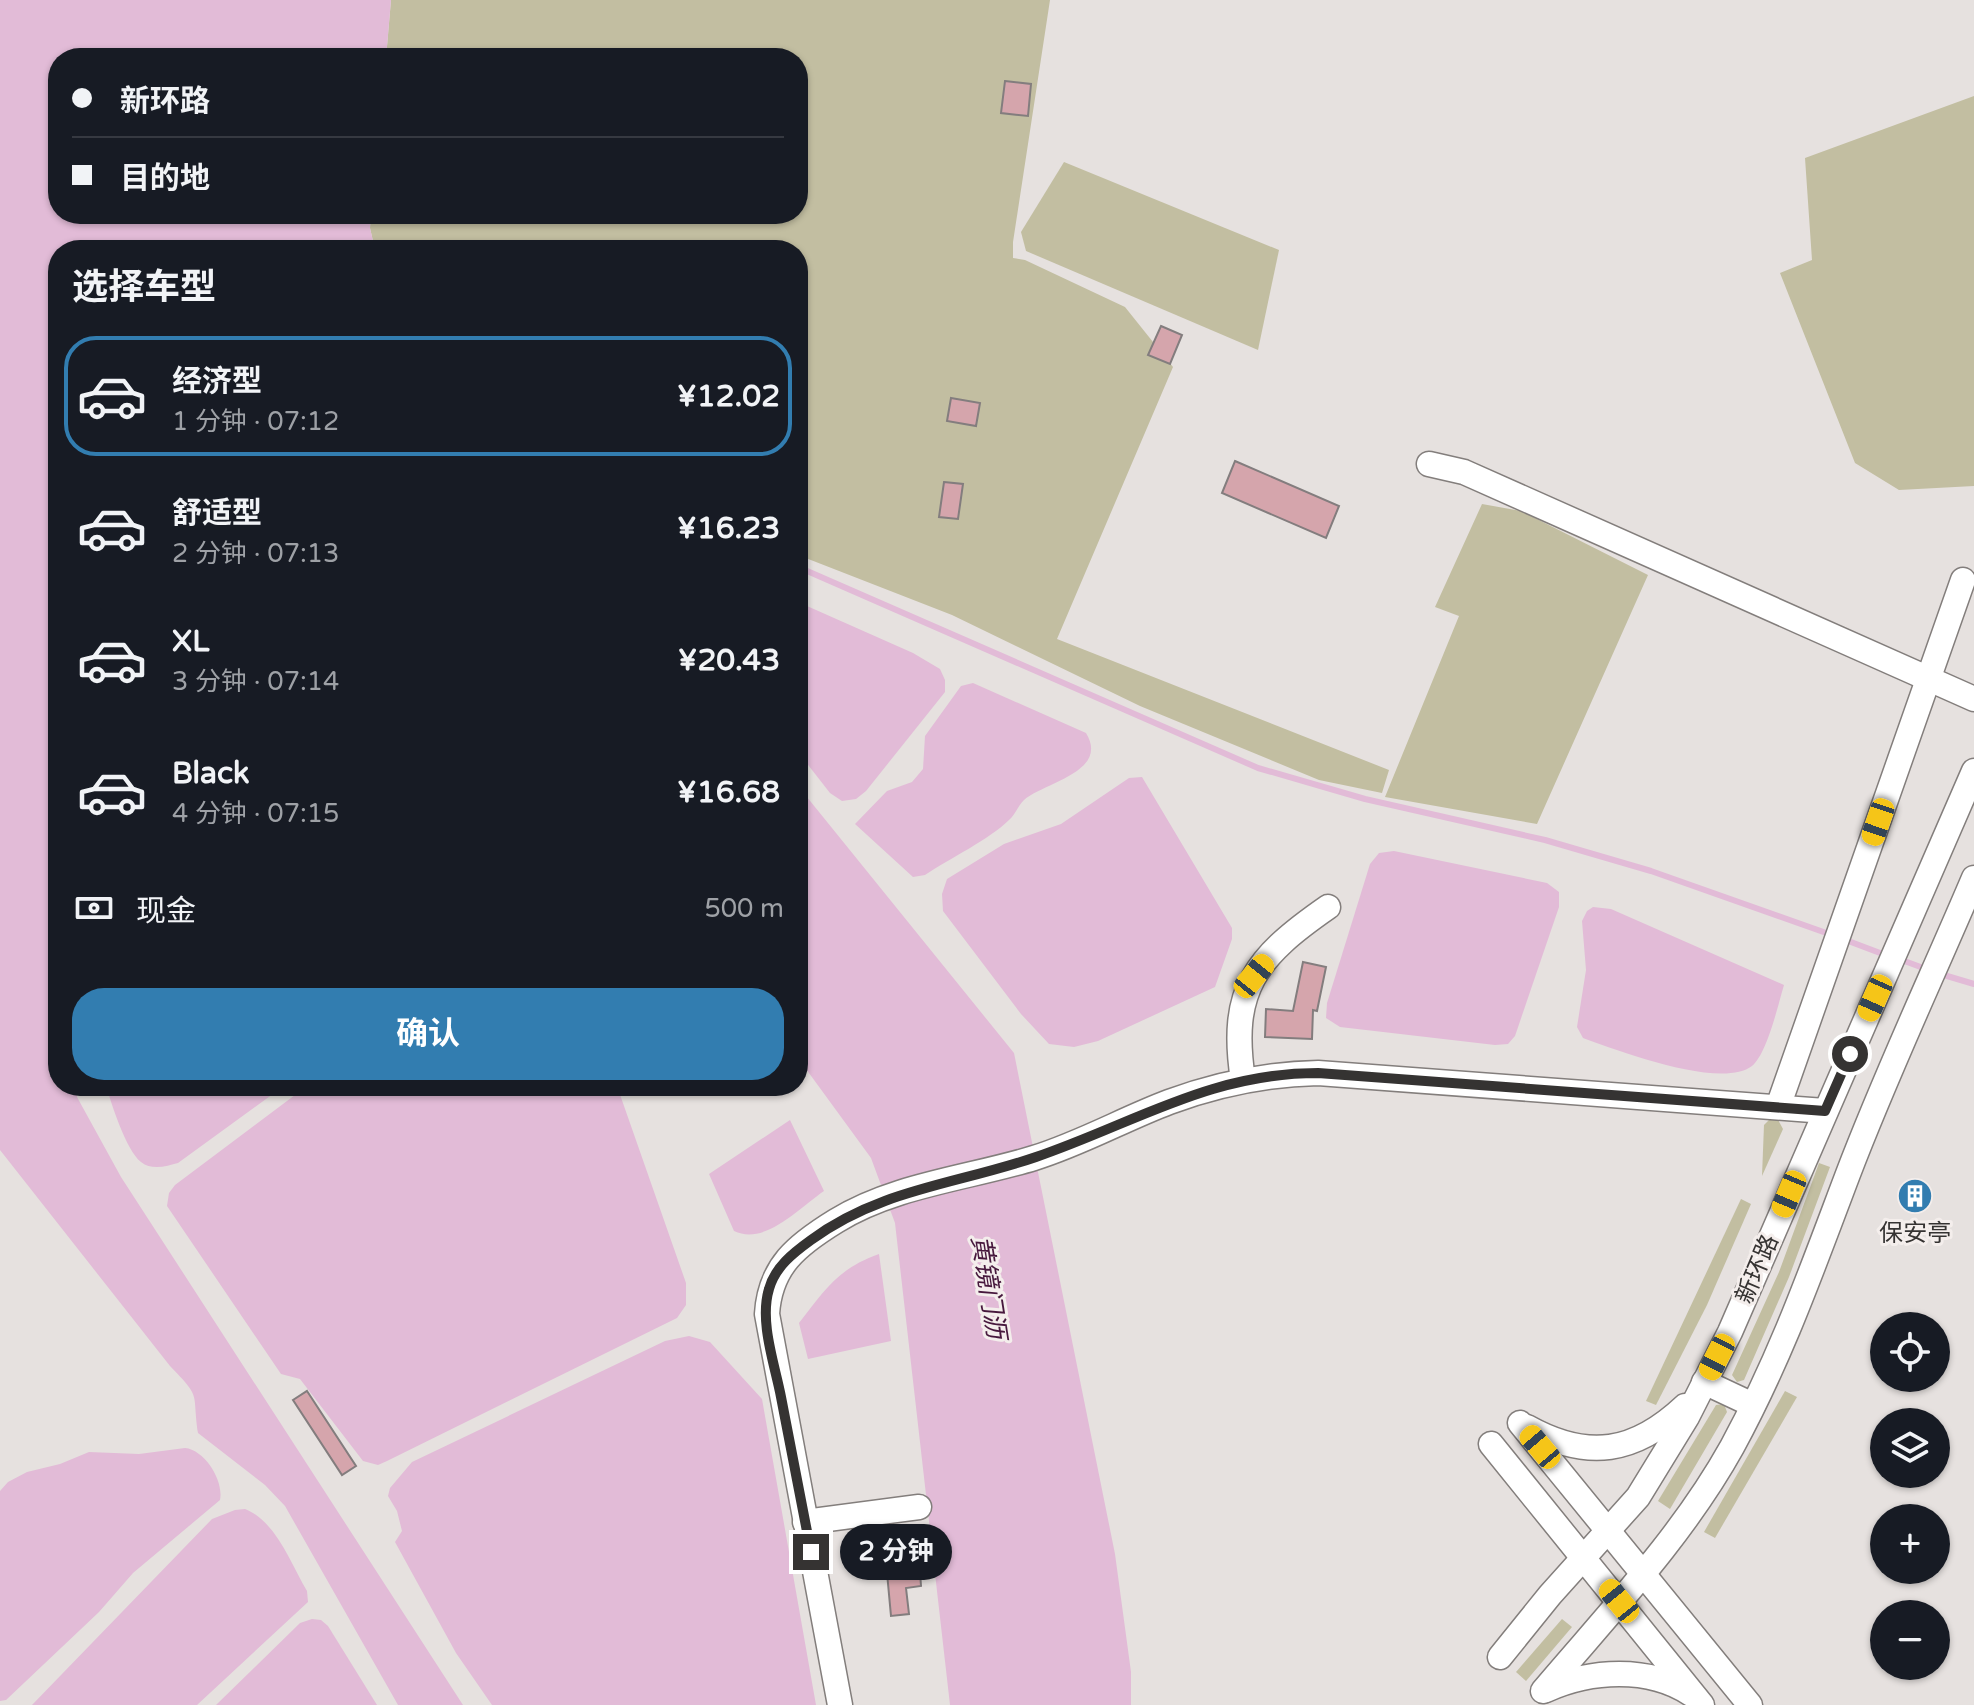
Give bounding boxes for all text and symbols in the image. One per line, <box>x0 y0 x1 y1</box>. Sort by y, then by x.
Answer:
text: 新环路 <box>120 83 210 120</box>
text: 目的地 <box>120 160 210 197</box>
text: 选择车型 <box>72 266 216 309</box>
icon: car <box>76 360 148 432</box>
text: 经济型 <box>172 363 262 400</box>
text: ¥12.02 <box>677 378 780 415</box>
text: 1 分钟 · 07:12 <box>172 406 339 437</box>
icon: car <box>76 492 148 564</box>
text: 舒适型 <box>172 495 262 532</box>
text: ¥16.23 <box>677 510 780 547</box>
text: 2 分钟 · 07:13 <box>172 538 339 569</box>
text: XL <box>172 623 209 660</box>
icon: car <box>76 624 148 696</box>
text: ¥20.43 <box>678 642 780 679</box>
text: 3 分钟 · 07:14 <box>172 666 339 697</box>
text: Black <box>172 755 249 792</box>
icon: car <box>76 756 148 828</box>
text: ¥16.68 <box>677 774 780 811</box>
car <box>1859 795 1897 849</box>
text: 4 分钟 · 07:15 <box>172 798 339 829</box>
icon: cash <box>72 886 116 930</box>
text: 现金 <box>136 893 196 930</box>
text: 500 m <box>704 893 784 924</box>
car <box>1230 950 1278 1002</box>
car <box>1854 971 1896 1025</box>
button: 确认 <box>72 988 784 1080</box>
route start <box>1832 1036 1868 1072</box>
car <box>1769 1167 1809 1221</box>
building icon: 保安亭 <box>1896 1177 1934 1215</box>
place label: 保安亭 <box>1879 1219 1951 1248</box>
street label: 新环路 <box>1730 1230 1785 1308</box>
water label: 黄镜门沥 <box>965 1233 1013 1345</box>
map controls <box>1870 1312 1950 1680</box>
button: locate <box>1870 1312 1950 1392</box>
car <box>1695 1330 1739 1384</box>
button: layers <box>1870 1408 1950 1488</box>
car <box>1515 1421 1565 1473</box>
button: + <box>1870 1504 1950 1584</box>
callout: 2 分钟 <box>839 1524 951 1580</box>
route end <box>793 1534 829 1570</box>
text: 2 分钟 <box>858 1536 934 1567</box>
car <box>1595 1575 1643 1627</box>
button: − <box>1870 1600 1950 1680</box>

